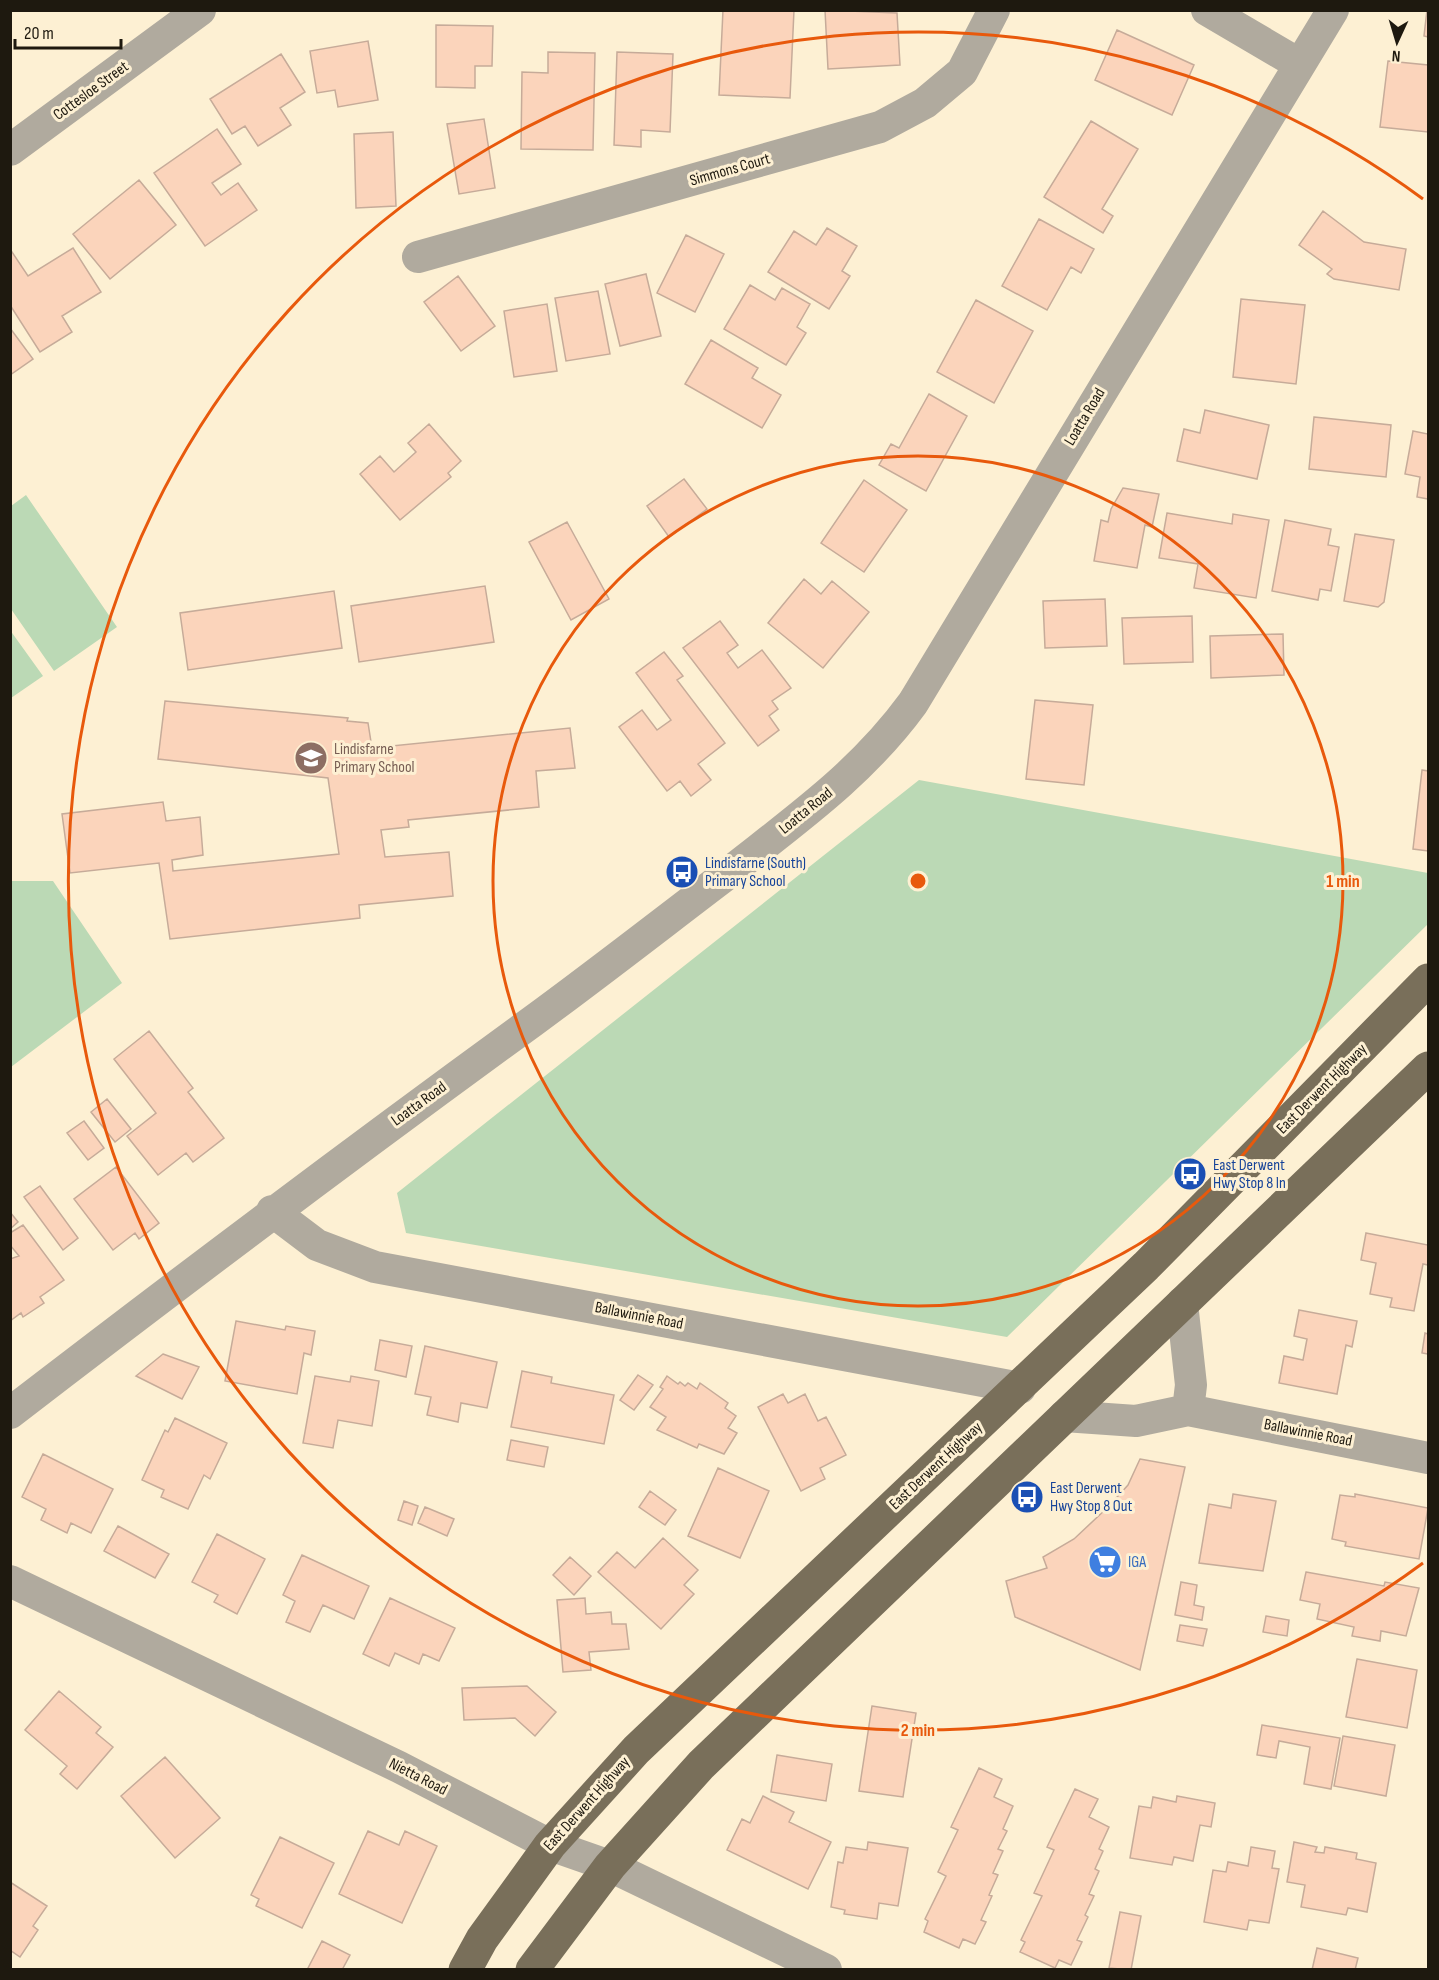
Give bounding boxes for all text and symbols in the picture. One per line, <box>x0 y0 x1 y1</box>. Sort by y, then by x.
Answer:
scale bar <box>15 12 122 50</box>
north arrow <box>1367 12 1427 72</box>
text: 20 m <box>24 23 54 44</box>
text: N <box>1391 46 1401 65</box>
street label: Cottesloe Street <box>50 57 132 125</box>
street label: Simmons Court <box>688 149 773 191</box>
street label: Loatta Road <box>1060 385 1110 449</box>
school or university icon: Lindisfarne Primary School <box>293 740 329 776</box>
place label: Lindisfarne Primary School <box>334 740 415 777</box>
street label: Loatta Road <box>775 784 837 838</box>
bus stop icon: Lindisfarne (South) Primary School <box>664 854 700 890</box>
place label: Lindisfarne (South) Primary School <box>705 854 806 891</box>
centre of rings <box>908 871 928 891</box>
text: 1 min <box>1326 871 1360 892</box>
street label: East Derwent Highway <box>1273 1040 1371 1138</box>
street label: Loatta Road <box>388 1078 450 1130</box>
bus stop icon: East Derwent Hwy Stop 8 In <box>1172 1156 1208 1192</box>
place label: East Derwent Hwy Stop 8 In <box>1213 1156 1286 1193</box>
street label: Ballawinnie Road <box>593 1298 685 1334</box>
street label: Ballawinnie Road <box>1262 1415 1354 1451</box>
street label: East Derwent Highway <box>886 1418 986 1514</box>
bus stop icon: East Derwent Hwy Stop 8 Out <box>1009 1479 1045 1515</box>
place label: East Derwent Hwy Stop 8 Out <box>1050 1479 1132 1516</box>
supermarket icon: IGA <box>1087 1544 1123 1580</box>
place label: IGA <box>1128 1553 1146 1572</box>
text: 2 min <box>901 1720 935 1741</box>
street label: East Derwent Highway <box>540 1753 634 1855</box>
street label: Nietta Road <box>386 1754 450 1800</box>

